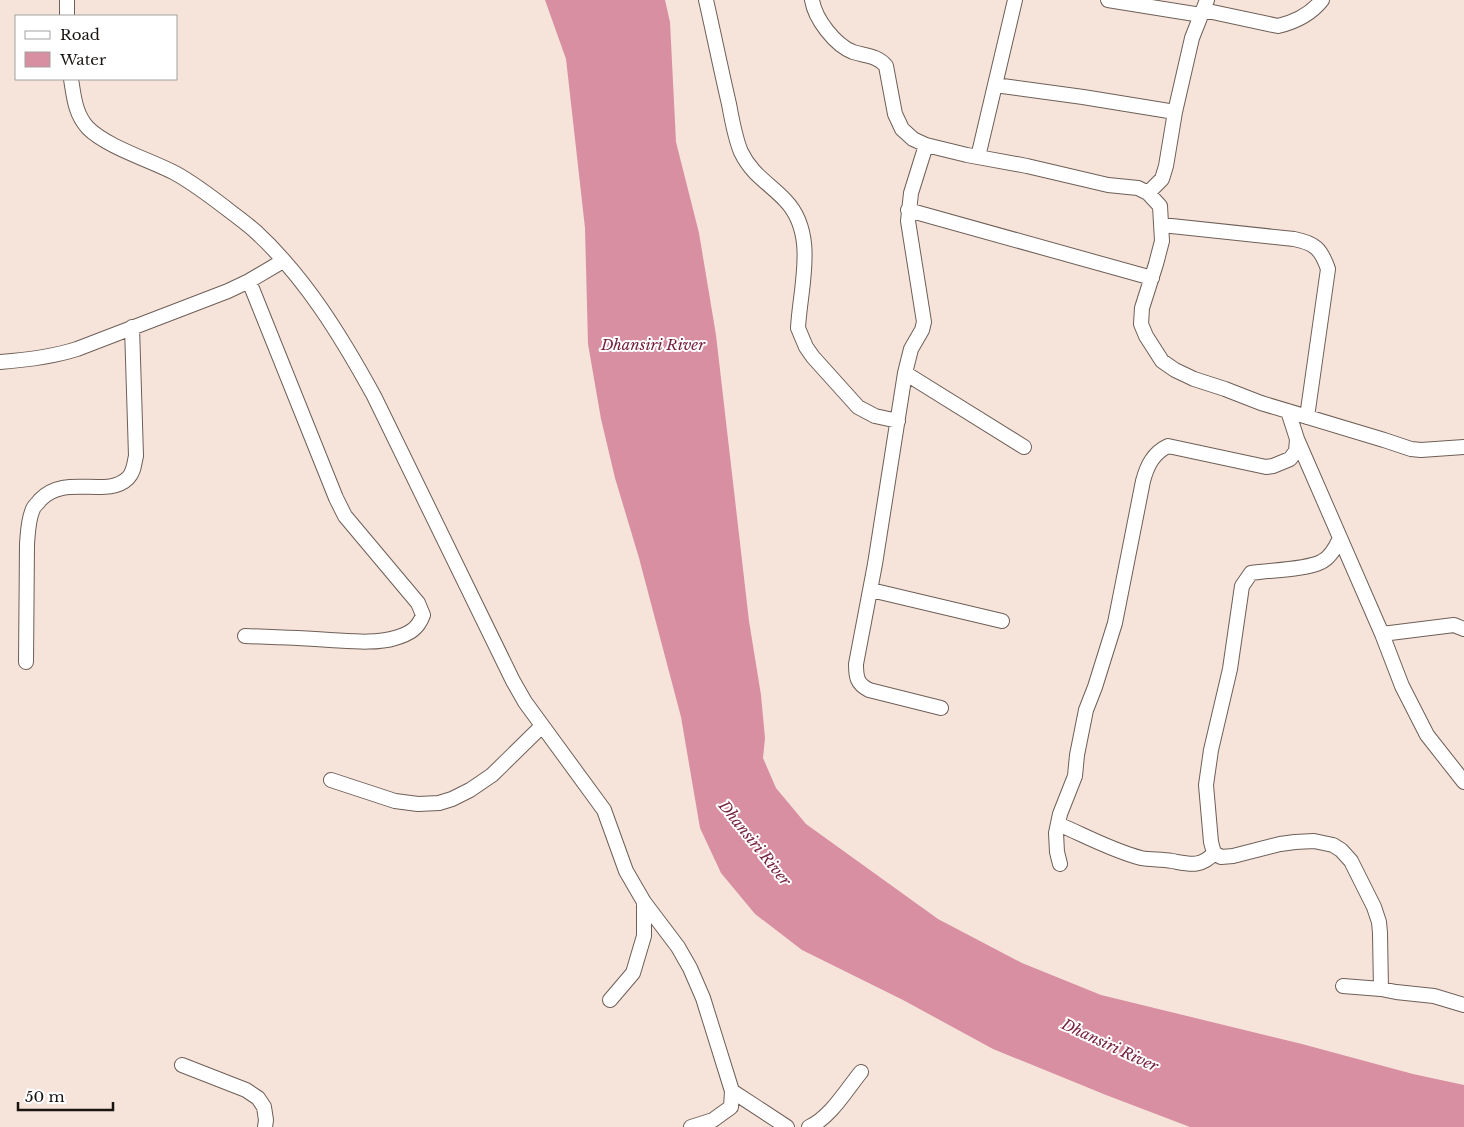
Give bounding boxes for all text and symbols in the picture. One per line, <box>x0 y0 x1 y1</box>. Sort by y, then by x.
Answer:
legend <box>15 15 178 80</box>
text: Road <box>60 25 100 44</box>
text: Water <box>59 50 107 69</box>
water label: Dhansiri River <box>600 335 706 354</box>
water label: Dhansiri River <box>714 796 796 890</box>
water label: Dhansiri River <box>1058 1014 1162 1076</box>
scale bar <box>18 1080 112 1112</box>
text: 50 m <box>25 1087 65 1106</box>

